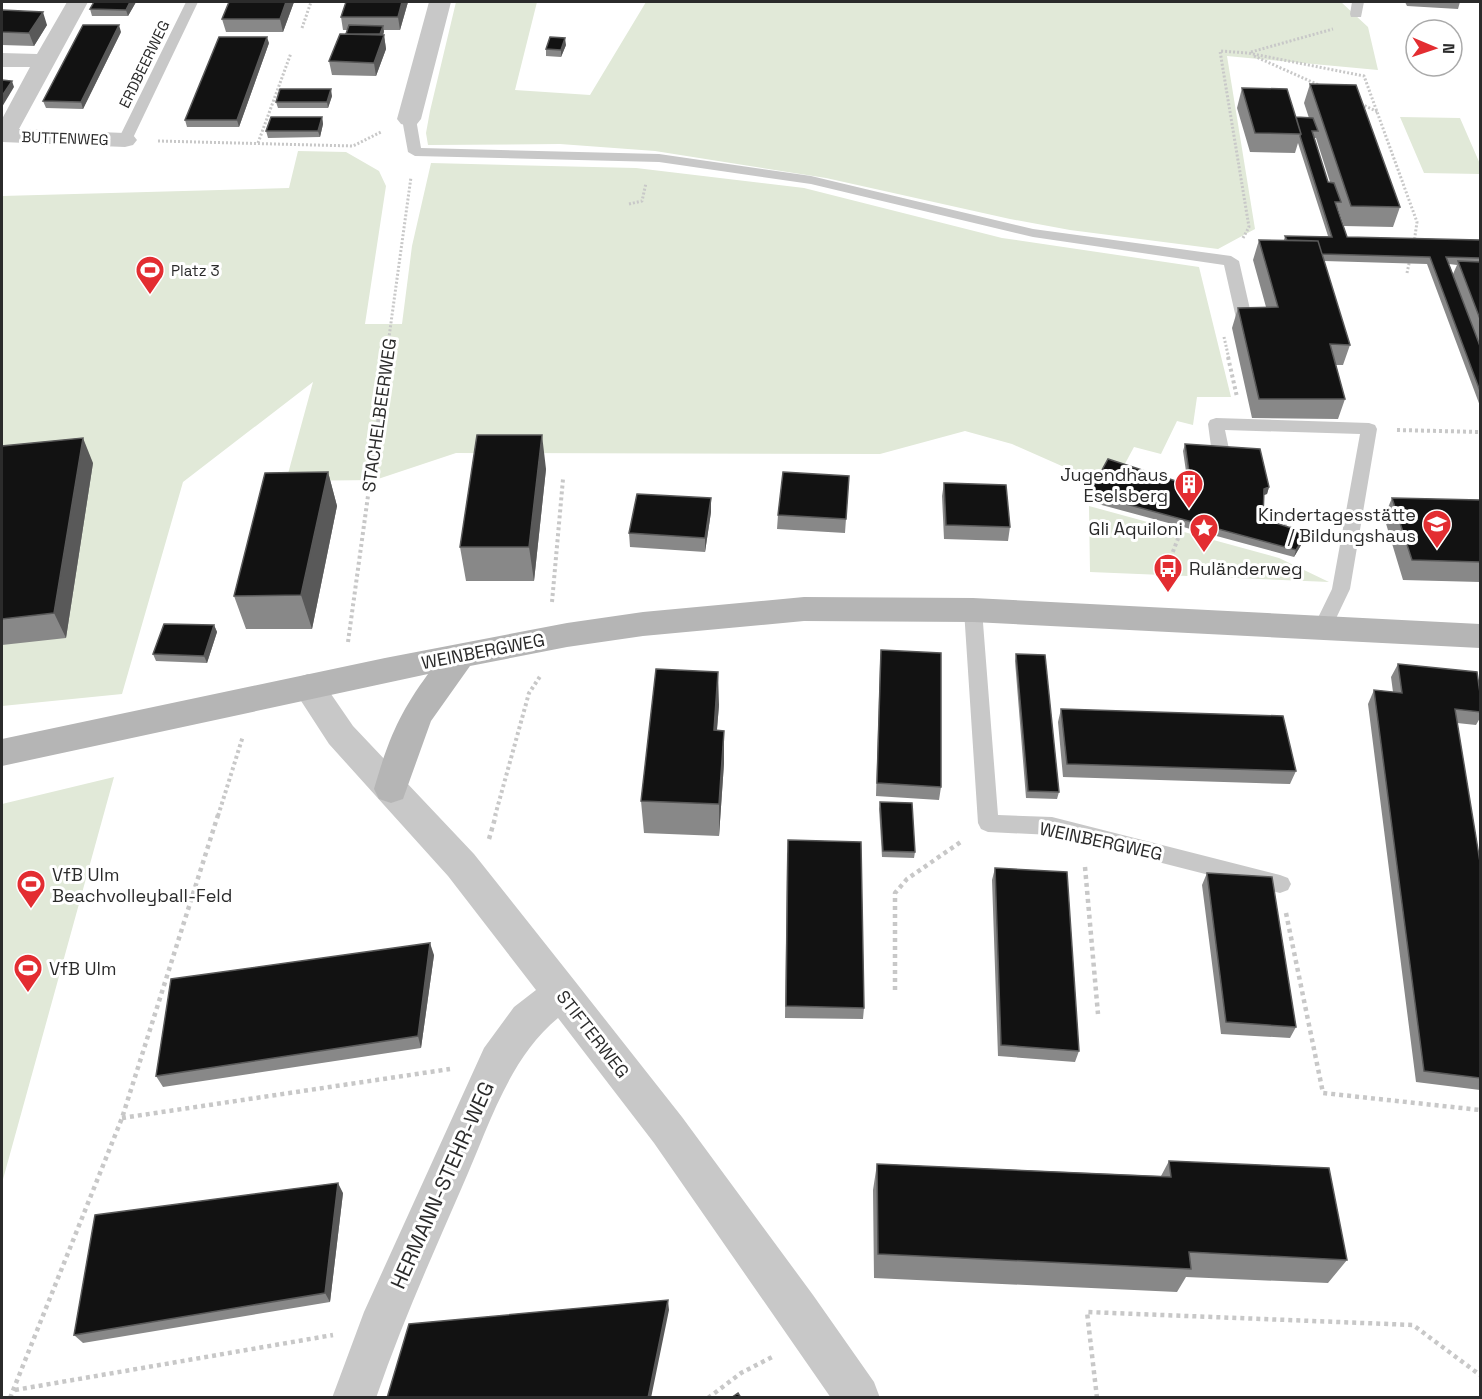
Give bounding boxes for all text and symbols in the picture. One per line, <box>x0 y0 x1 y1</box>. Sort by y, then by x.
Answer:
street label: ERDBEERWEG <box>115 17 173 111</box>
north arrow <box>1404 18 1464 78</box>
text: N <box>1438 43 1459 54</box>
street label: BUTTENWEG <box>21 127 109 149</box>
sports icon: Platz 3 <box>134 254 166 296</box>
place label: Platz 3 <box>171 261 219 280</box>
street label: STACHELBEERWEG <box>357 336 401 494</box>
place label: Jugendhaus Eselsberg <box>1060 463 1168 507</box>
building icon: Jugendhaus Eselsberg <box>1173 468 1205 510</box>
place label: Kindertagesstätte / Bildungshaus <box>1258 503 1416 547</box>
school or university icon: Kindertagesstätte / Bildungshaus <box>1421 508 1453 550</box>
place icon: Gli Aquiloni <box>1188 512 1220 554</box>
place label: Gli Aquiloni <box>1089 517 1183 540</box>
bus stop icon: Ruländerweg <box>1152 552 1184 594</box>
place label: Ruländerweg <box>1189 557 1303 580</box>
street label: WEINBERGWEG <box>419 628 547 674</box>
street label: WEINBERGWEG <box>1037 817 1165 865</box>
place label: VfB Ulm Beachvolleyball-Feld <box>52 863 232 907</box>
sports icon: VfB Ulm Beachvolleyball-Feld <box>15 868 47 910</box>
sports icon: VfB Ulm <box>12 952 44 994</box>
place label: VfB Ulm <box>49 957 116 980</box>
street label: STIFTERWEG <box>552 986 634 1082</box>
street label: HERMANN-STEHR-WEG <box>384 1077 500 1293</box>

